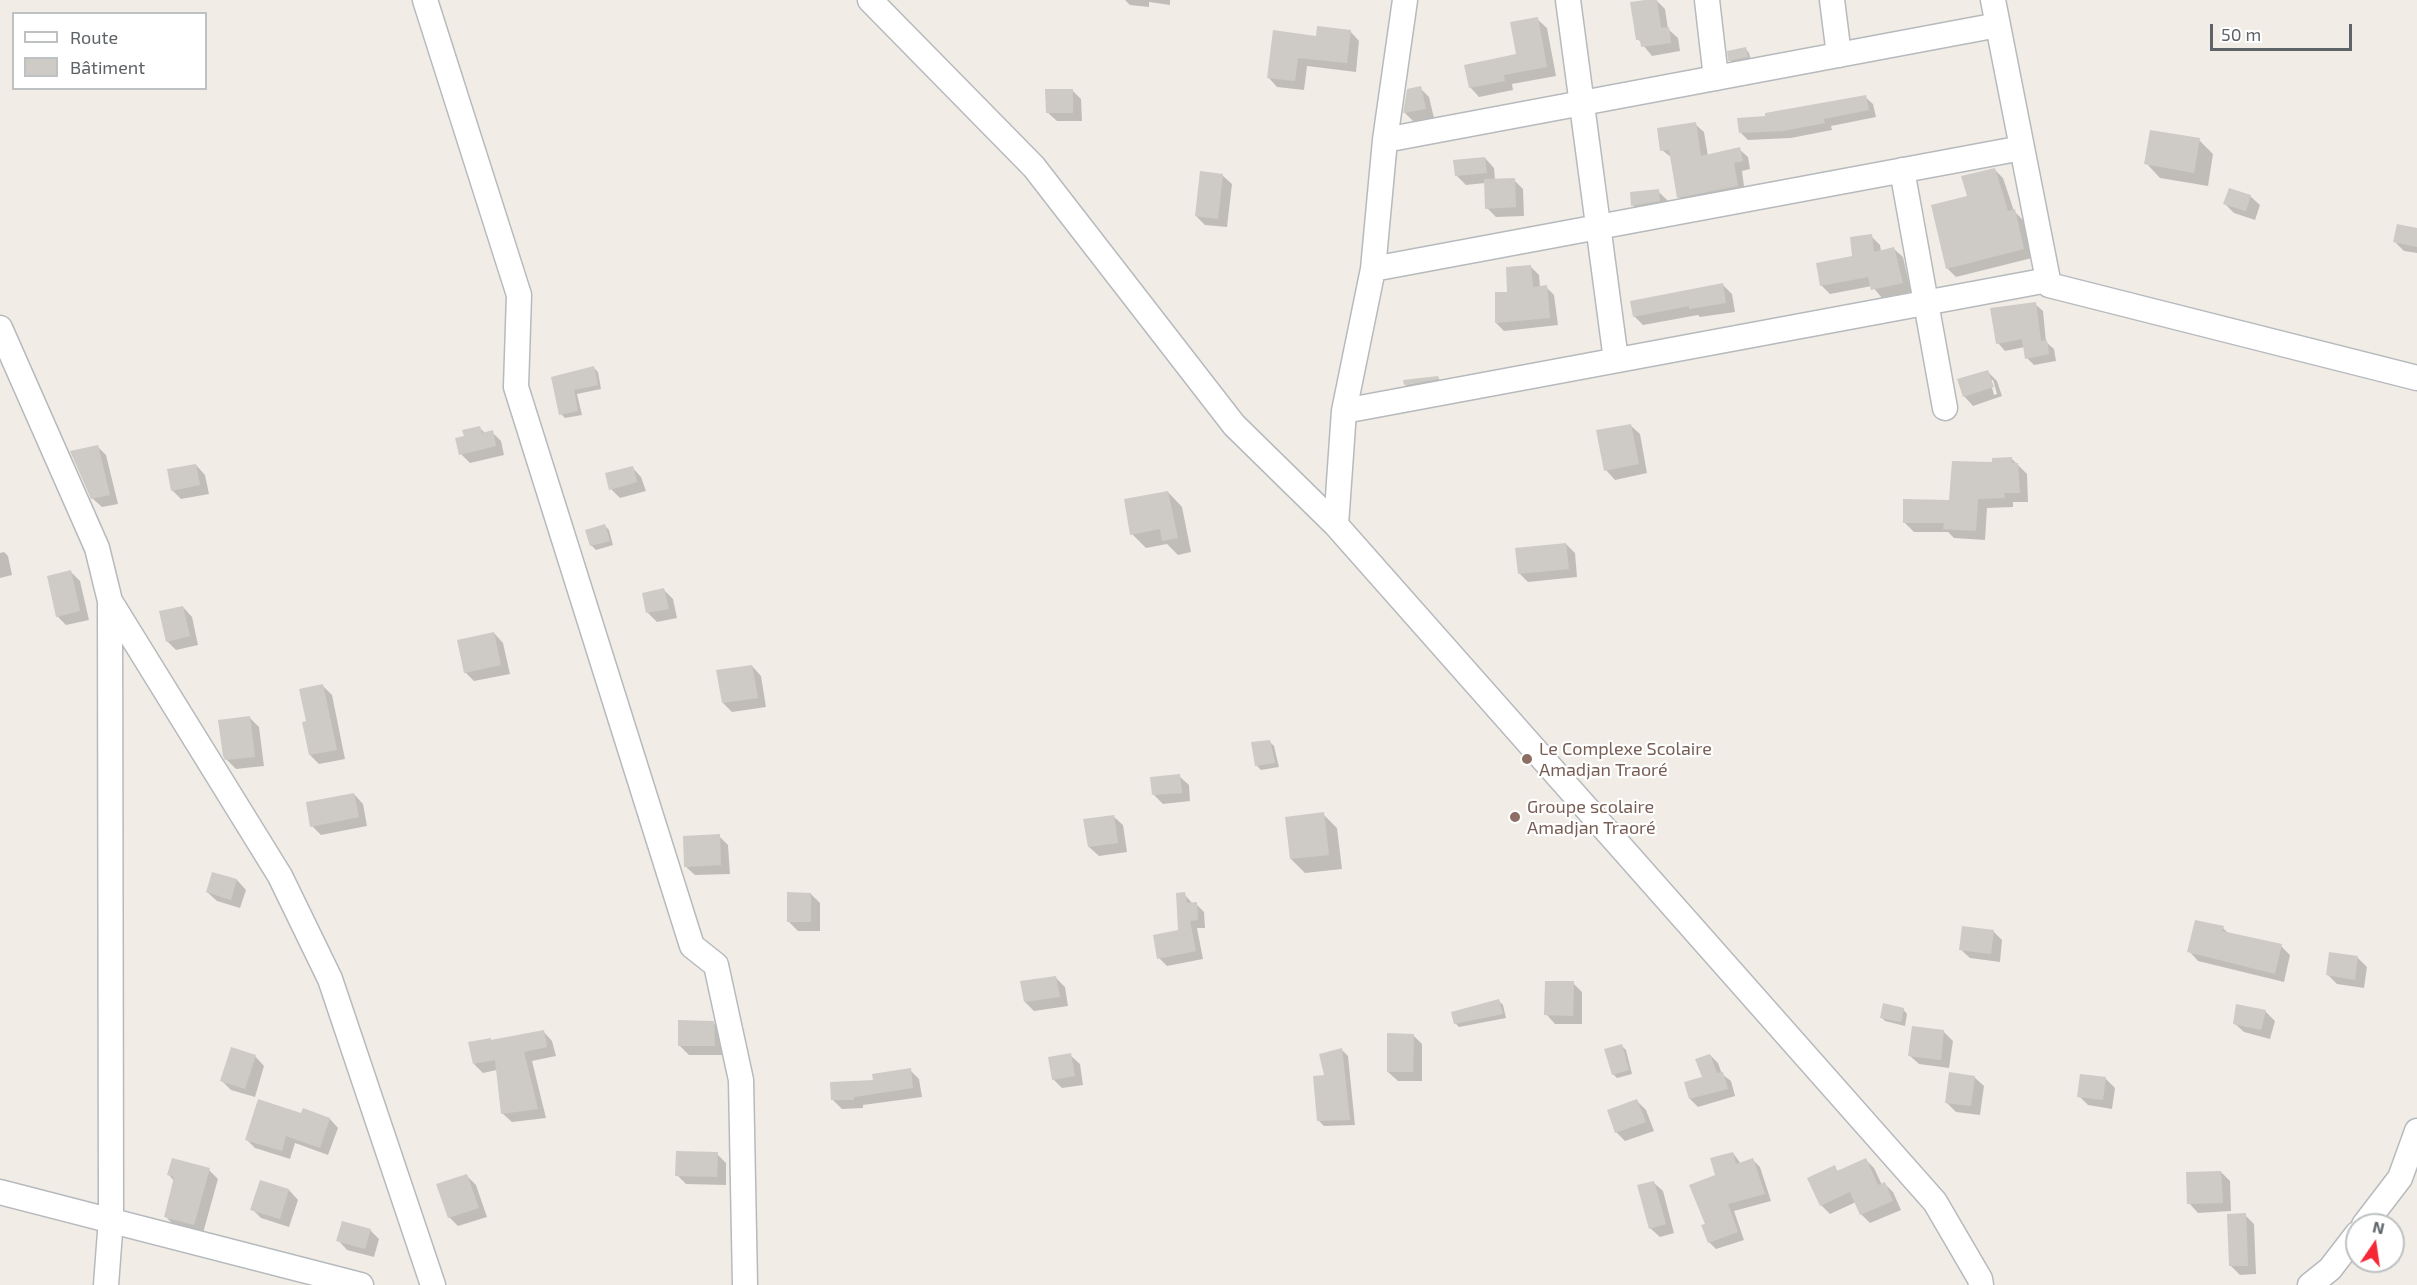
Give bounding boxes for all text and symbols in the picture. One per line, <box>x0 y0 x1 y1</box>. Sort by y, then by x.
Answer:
legend <box>12 12 207 90</box>
scale bar <box>2213 12 2356 50</box>
text: 50 m <box>2221 23 2261 45</box>
text: Route <box>70 26 118 48</box>
text: Bâtiment <box>70 56 145 78</box>
place label: Le Complexe Scolaire Amadjan Traoré <box>1539 738 1712 780</box>
marker: Le Complexe Scolaire Amadjan Traoré <box>1520 752 1534 766</box>
place label: Groupe scolaire Amadjan Traoré <box>1527 796 1656 838</box>
marker: Groupe scolaire Amadjan Traoré <box>1508 810 1522 824</box>
north arrow <box>2345 1213 2405 1273</box>
text: N <box>2371 1216 2386 1237</box>

